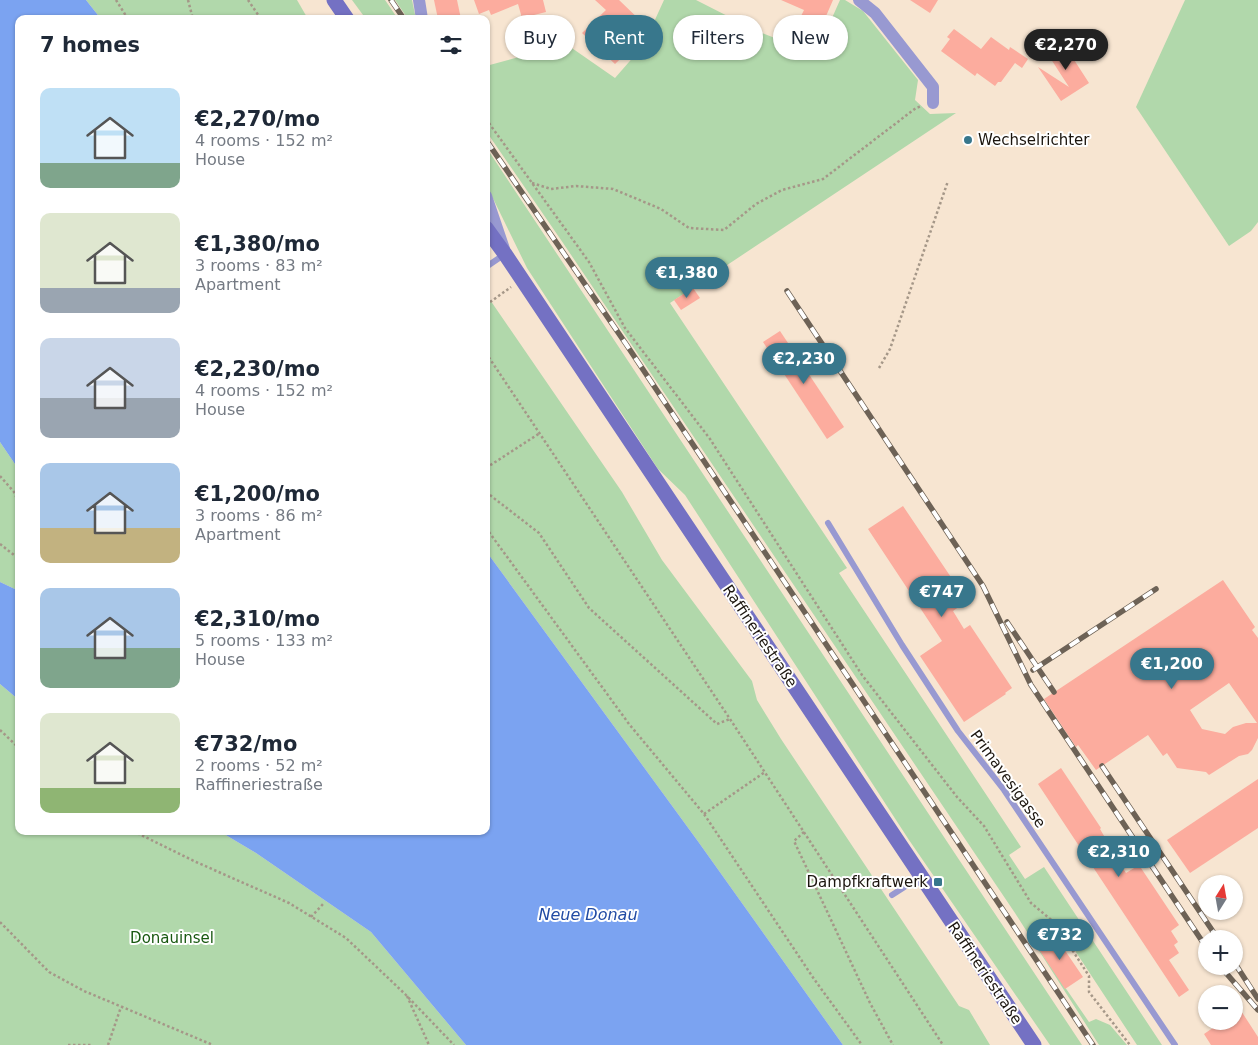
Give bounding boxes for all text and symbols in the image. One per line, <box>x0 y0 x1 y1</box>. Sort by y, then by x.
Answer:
chip: Buy <box>505 15 575 60</box>
chip: Rent <box>585 15 663 60</box>
chip: Filters <box>673 15 763 60</box>
chip: New <box>773 15 848 60</box>
pin: €2,270 <box>1025 28 1107 71</box>
icon: filters <box>437 31 465 59</box>
text: 7 homes <box>40 33 140 57</box>
text: €2,270 <box>1035 35 1097 54</box>
text: €2,270/mo <box>195 107 320 131</box>
icon: home <box>80 108 140 168</box>
text: 4 rooms · 152 m² <box>195 131 333 150</box>
place label: Wechselrichter <box>978 131 1090 149</box>
marker: Wechselrichter <box>962 134 974 146</box>
text: House <box>195 150 245 169</box>
text: €1,380/mo <box>195 232 320 256</box>
icon: home <box>80 233 140 293</box>
text: 3 rooms · 83 m² <box>195 256 323 275</box>
pin: €1,380 <box>646 256 728 299</box>
text: €1,380 <box>656 263 718 282</box>
text: Apartment <box>195 275 281 294</box>
pin: €2,230 <box>763 342 845 385</box>
text: €2,230 <box>773 349 835 368</box>
text: €2,230/mo <box>195 357 320 381</box>
icon: home <box>80 358 140 418</box>
text: 4 rooms · 152 m² <box>195 381 333 400</box>
text: House <box>195 400 245 419</box>
text: €1,200/mo <box>195 482 320 506</box>
icon: home <box>80 483 140 543</box>
text: 3 rooms · 86 m² <box>195 506 323 525</box>
text: Apartment <box>195 525 281 544</box>
pin: €747 <box>912 576 972 618</box>
street label: Raffineriestraße <box>719 581 801 691</box>
text: €747 <box>920 582 964 601</box>
text: €2,310/mo <box>195 607 320 631</box>
icon: home <box>80 608 140 668</box>
text: 5 rooms · 133 m² <box>195 631 333 650</box>
pin: €1,200 <box>1131 648 1213 690</box>
text: House <box>195 650 245 669</box>
text: €1,200 <box>1141 654 1203 673</box>
street label: Primavesigasse <box>966 727 1050 831</box>
text: €732/mo <box>195 732 297 756</box>
icon: home <box>80 733 140 793</box>
text: 2 rooms · 52 m² <box>195 756 323 775</box>
text: Raffineriestraße <box>195 775 323 794</box>
pin: €2,310 <box>1078 836 1160 878</box>
text: €2,310 <box>1088 842 1150 861</box>
place label: Dampfkraftwerk <box>807 873 928 891</box>
north arrow <box>1198 875 1242 920</box>
map controls <box>1198 875 1243 1030</box>
marker: Dampfkraftwerk <box>932 876 944 888</box>
water label: Neue Donau <box>538 905 638 924</box>
street label: Raffineriestraße <box>944 918 1026 1028</box>
pin: €732 <box>1030 918 1090 961</box>
text: €732 <box>1038 925 1082 944</box>
park label: Donauinsel <box>130 929 214 947</box>
button: + <box>1198 930 1243 975</box>
button: − <box>1198 985 1243 1030</box>

